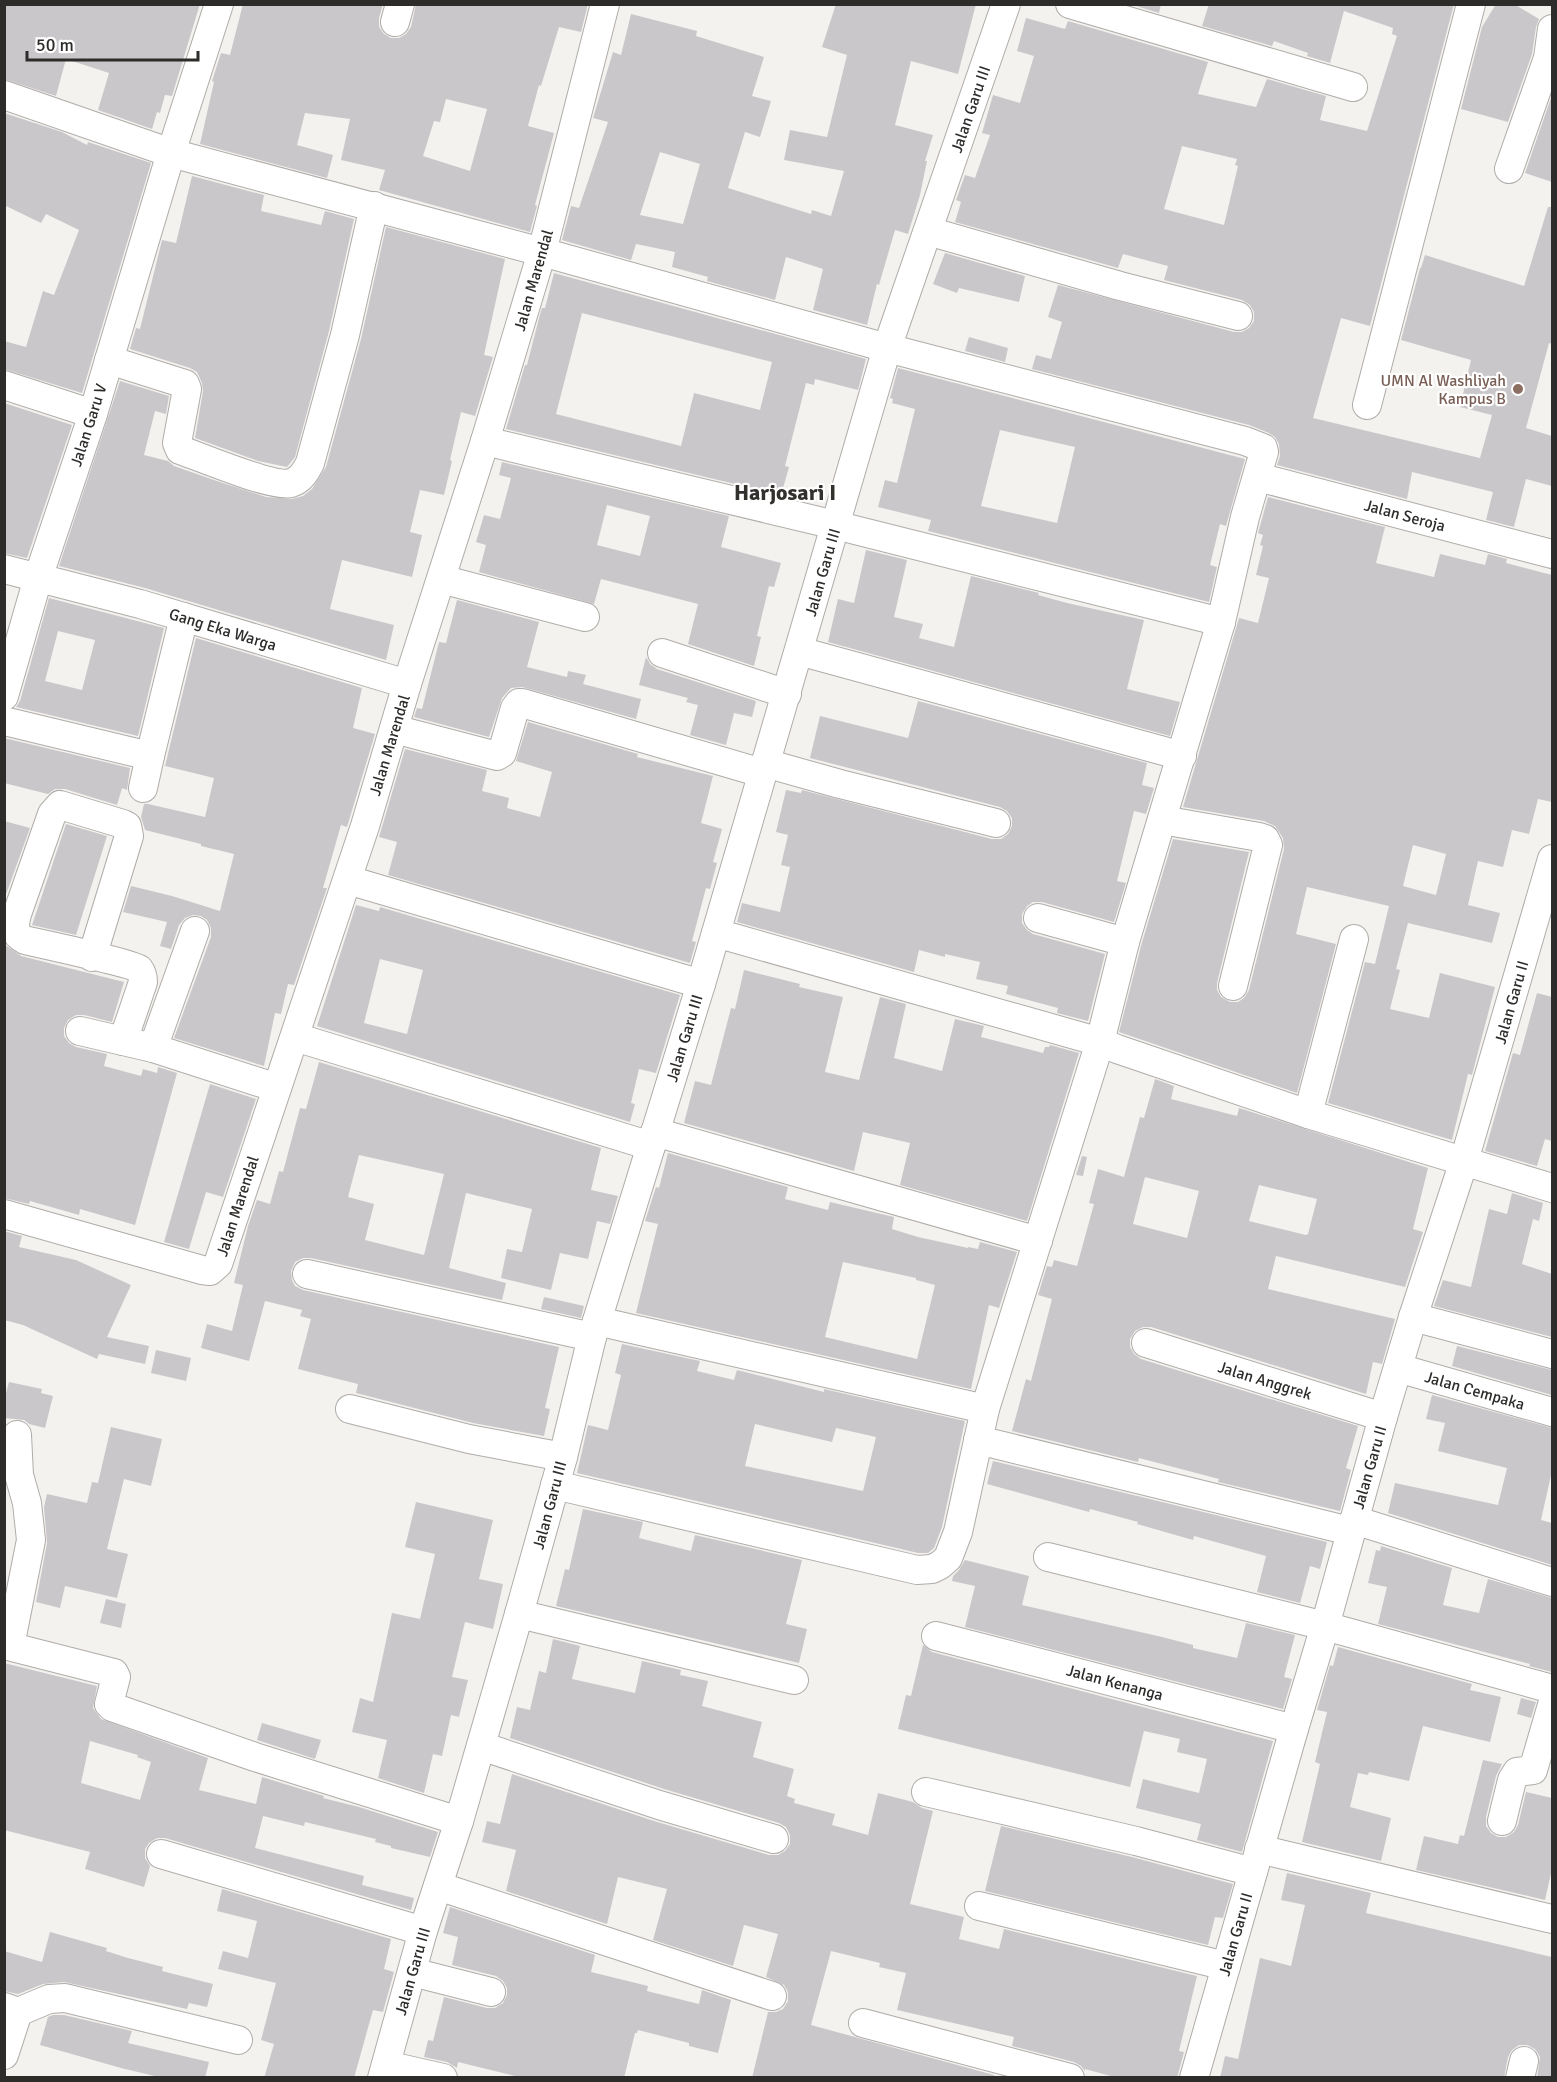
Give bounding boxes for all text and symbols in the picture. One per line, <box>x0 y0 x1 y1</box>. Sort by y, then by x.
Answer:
scale bar <box>27 24 198 62</box>
text: 50 m <box>36 34 74 56</box>
street label: Jalan Garu III <box>947 63 995 155</box>
street label: Jalan Marendal <box>510 227 558 333</box>
place label: UMN Al Washliyah Kampus B <box>1380 371 1506 409</box>
street label: Jalan Garu V <box>66 381 112 469</box>
marker: UMN Al Washliyah Kampus B <box>1511 382 1525 396</box>
district label: Harjosari I <box>734 479 836 506</box>
street label: Jalan Seroja <box>1362 496 1448 536</box>
street label: Jalan Garu III <box>801 526 845 619</box>
street label: Gang Eka Warga <box>167 604 279 656</box>
street label: Jalan Marendal <box>365 692 415 798</box>
street label: Jalan Garu II <box>1491 958 1533 1046</box>
street label: Jalan Garu III <box>662 992 708 1085</box>
street label: Jalan Marendal <box>212 1153 264 1259</box>
street label: Jalan Anggrek <box>1215 1357 1314 1405</box>
street label: Jalan Cempaka <box>1422 1367 1527 1415</box>
street label: Jalan Garu II <box>1349 1423 1391 1511</box>
street label: Jalan Garu III <box>529 1459 571 1552</box>
street label: Jalan Kenanga <box>1064 1660 1165 1705</box>
street label: Jalan Garu II <box>1215 1890 1257 1978</box>
street label: Jalan Garu III <box>391 1925 435 2018</box>

